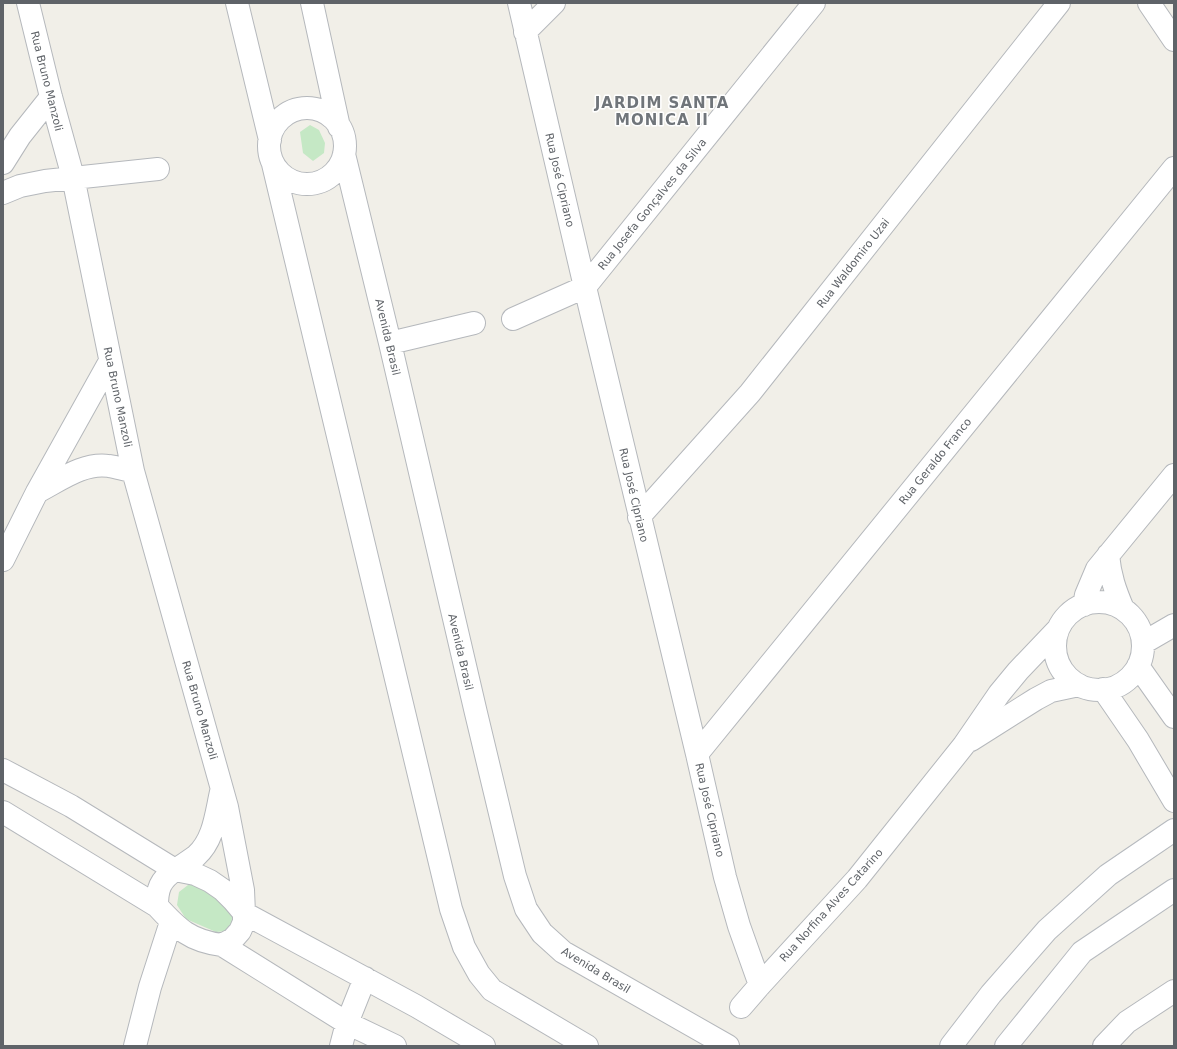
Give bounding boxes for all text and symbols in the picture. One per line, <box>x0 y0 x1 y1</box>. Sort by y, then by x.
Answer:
street label: Rua Bruno Manzoli <box>28 30 65 132</box>
district label: JARDIM SANTA MONICA II <box>594 94 729 129</box>
street label: Rua José Cipriano <box>542 132 577 229</box>
street label: Rua Josefa Gonçalves da Silva <box>595 136 709 273</box>
street label: Rua Waldomiro Uzai <box>814 216 892 311</box>
street label: Avenida Brasil <box>372 298 403 377</box>
street label: Rua Bruno Manzoli <box>101 346 135 449</box>
street label: Rua Geraldo Franco <box>896 415 975 507</box>
street label: Rua José Cipriano <box>616 447 651 544</box>
street label: Avenida Brasil <box>445 613 476 692</box>
street label: Rua Bruno Manzoli <box>179 659 220 761</box>
street label: Rua José Cipriano <box>692 762 727 859</box>
street label: Rua Norfina Alves Catarino <box>777 846 886 965</box>
street label: Avenida Brasil <box>559 945 633 996</box>

